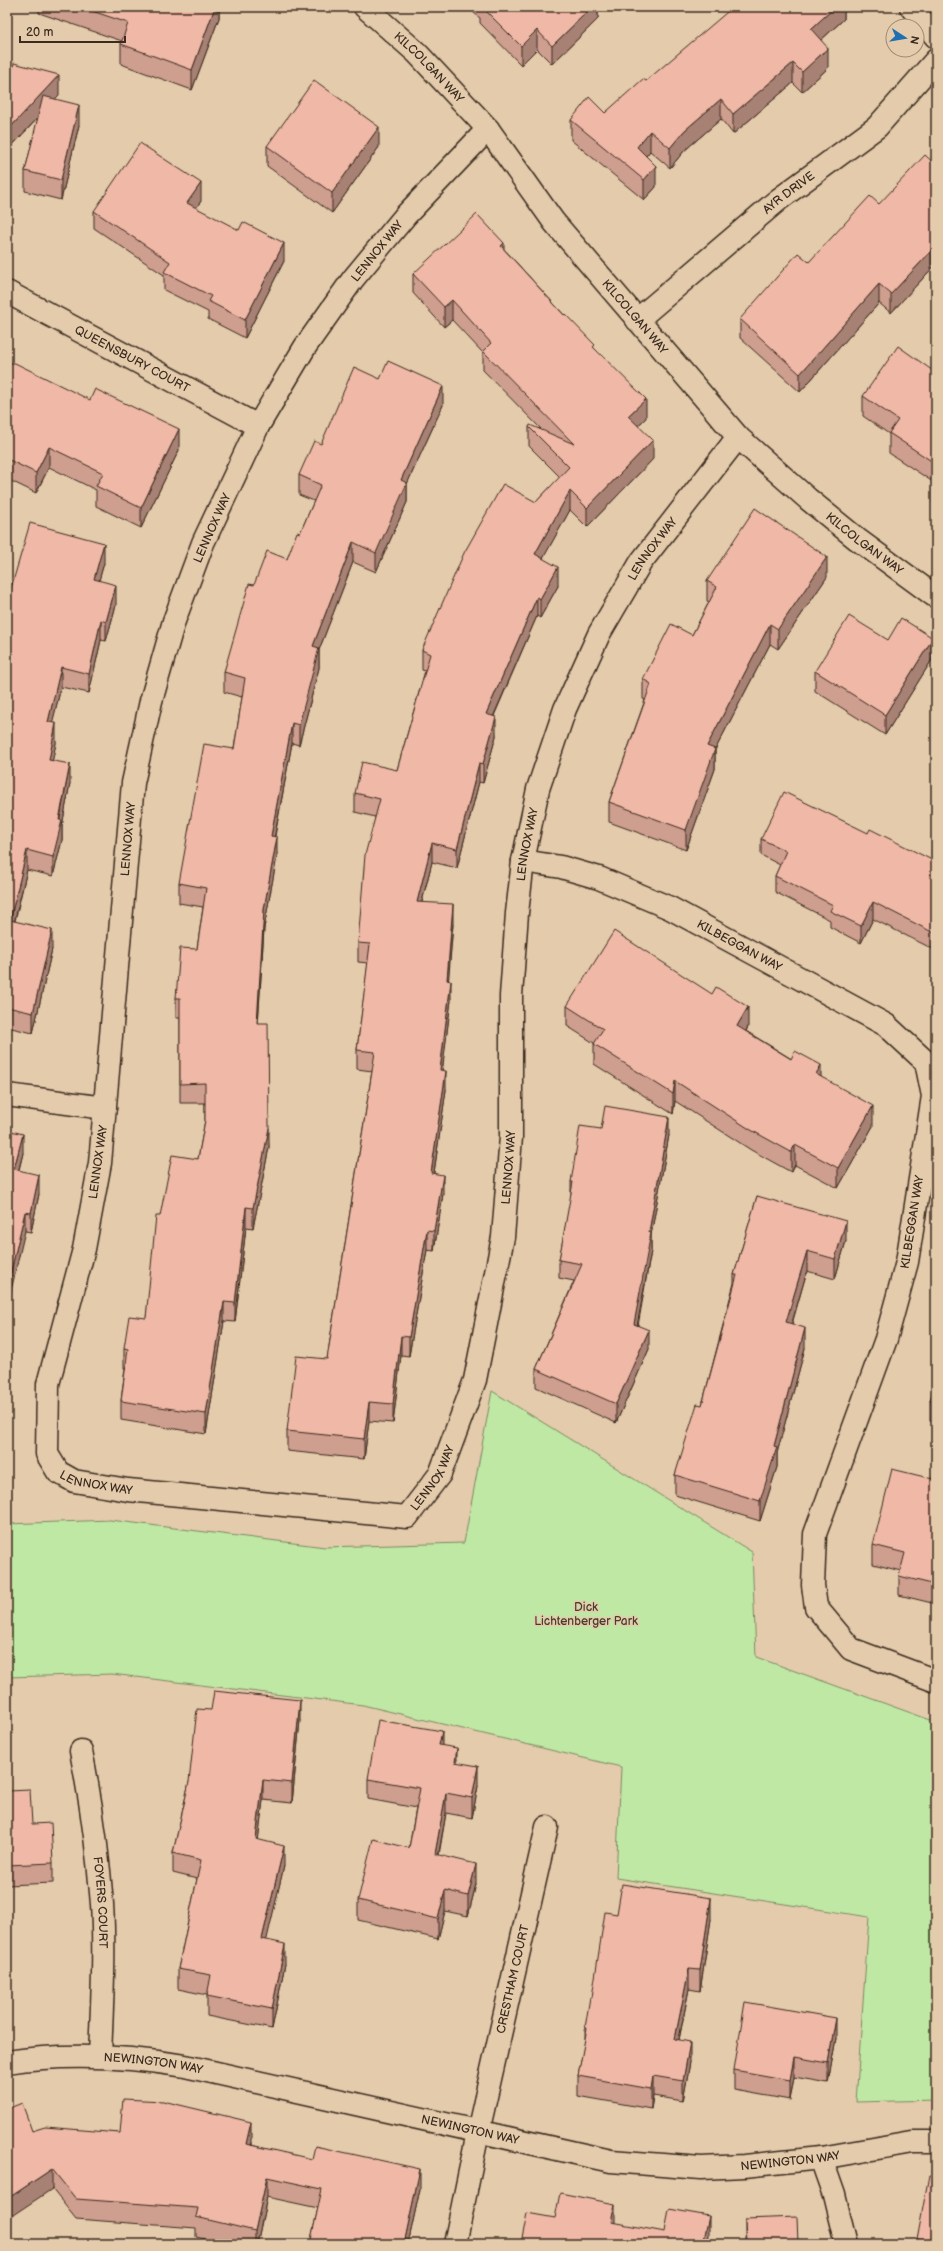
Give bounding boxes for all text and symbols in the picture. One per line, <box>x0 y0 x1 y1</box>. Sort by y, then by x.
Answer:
scale bar <box>20 18 125 44</box>
north arrow <box>885 18 925 58</box>
text: 20 m <box>26 25 53 40</box>
street label: KILCOLGAN WAY <box>391 29 467 107</box>
text: N <box>907 35 922 45</box>
street label: AYR DRIVE <box>760 168 818 218</box>
street label: LENNOX WAY <box>348 217 407 285</box>
street label: KILCOLGAN WAY <box>598 277 671 358</box>
street label: QUEENSBURY COURT <box>72 322 193 397</box>
street label: LENNOX WAY <box>190 490 235 565</box>
street label: KILCOLGAN WAY <box>823 510 907 579</box>
street label: LENNOX WAY <box>625 514 681 583</box>
street label: LENNOX WAY <box>118 800 139 877</box>
street label: LENNOX WAY <box>514 806 542 882</box>
street label: KILBEGGAN WAY <box>694 917 785 976</box>
street label: LENNOX WAY <box>86 1123 111 1200</box>
street label: LENNOX WAY <box>499 1129 519 1205</box>
street label: KILBEGGAN WAY <box>898 1173 927 1270</box>
street label: LENNOX WAY <box>407 1442 458 1514</box>
street label: LENNOX WAY <box>57 1467 134 1499</box>
park label: Dick Lichtenberger Park <box>534 1600 638 1629</box>
street label: FOYERS COURT <box>90 1856 110 1949</box>
street label: CRESTHAM COURT <box>493 1923 533 2035</box>
street label: NEWINGTON WAY <box>103 2050 205 2078</box>
street label: NEWINGTON WAY <box>420 2112 521 2148</box>
street label: NEWINGTON WAY <box>740 2148 842 2174</box>

